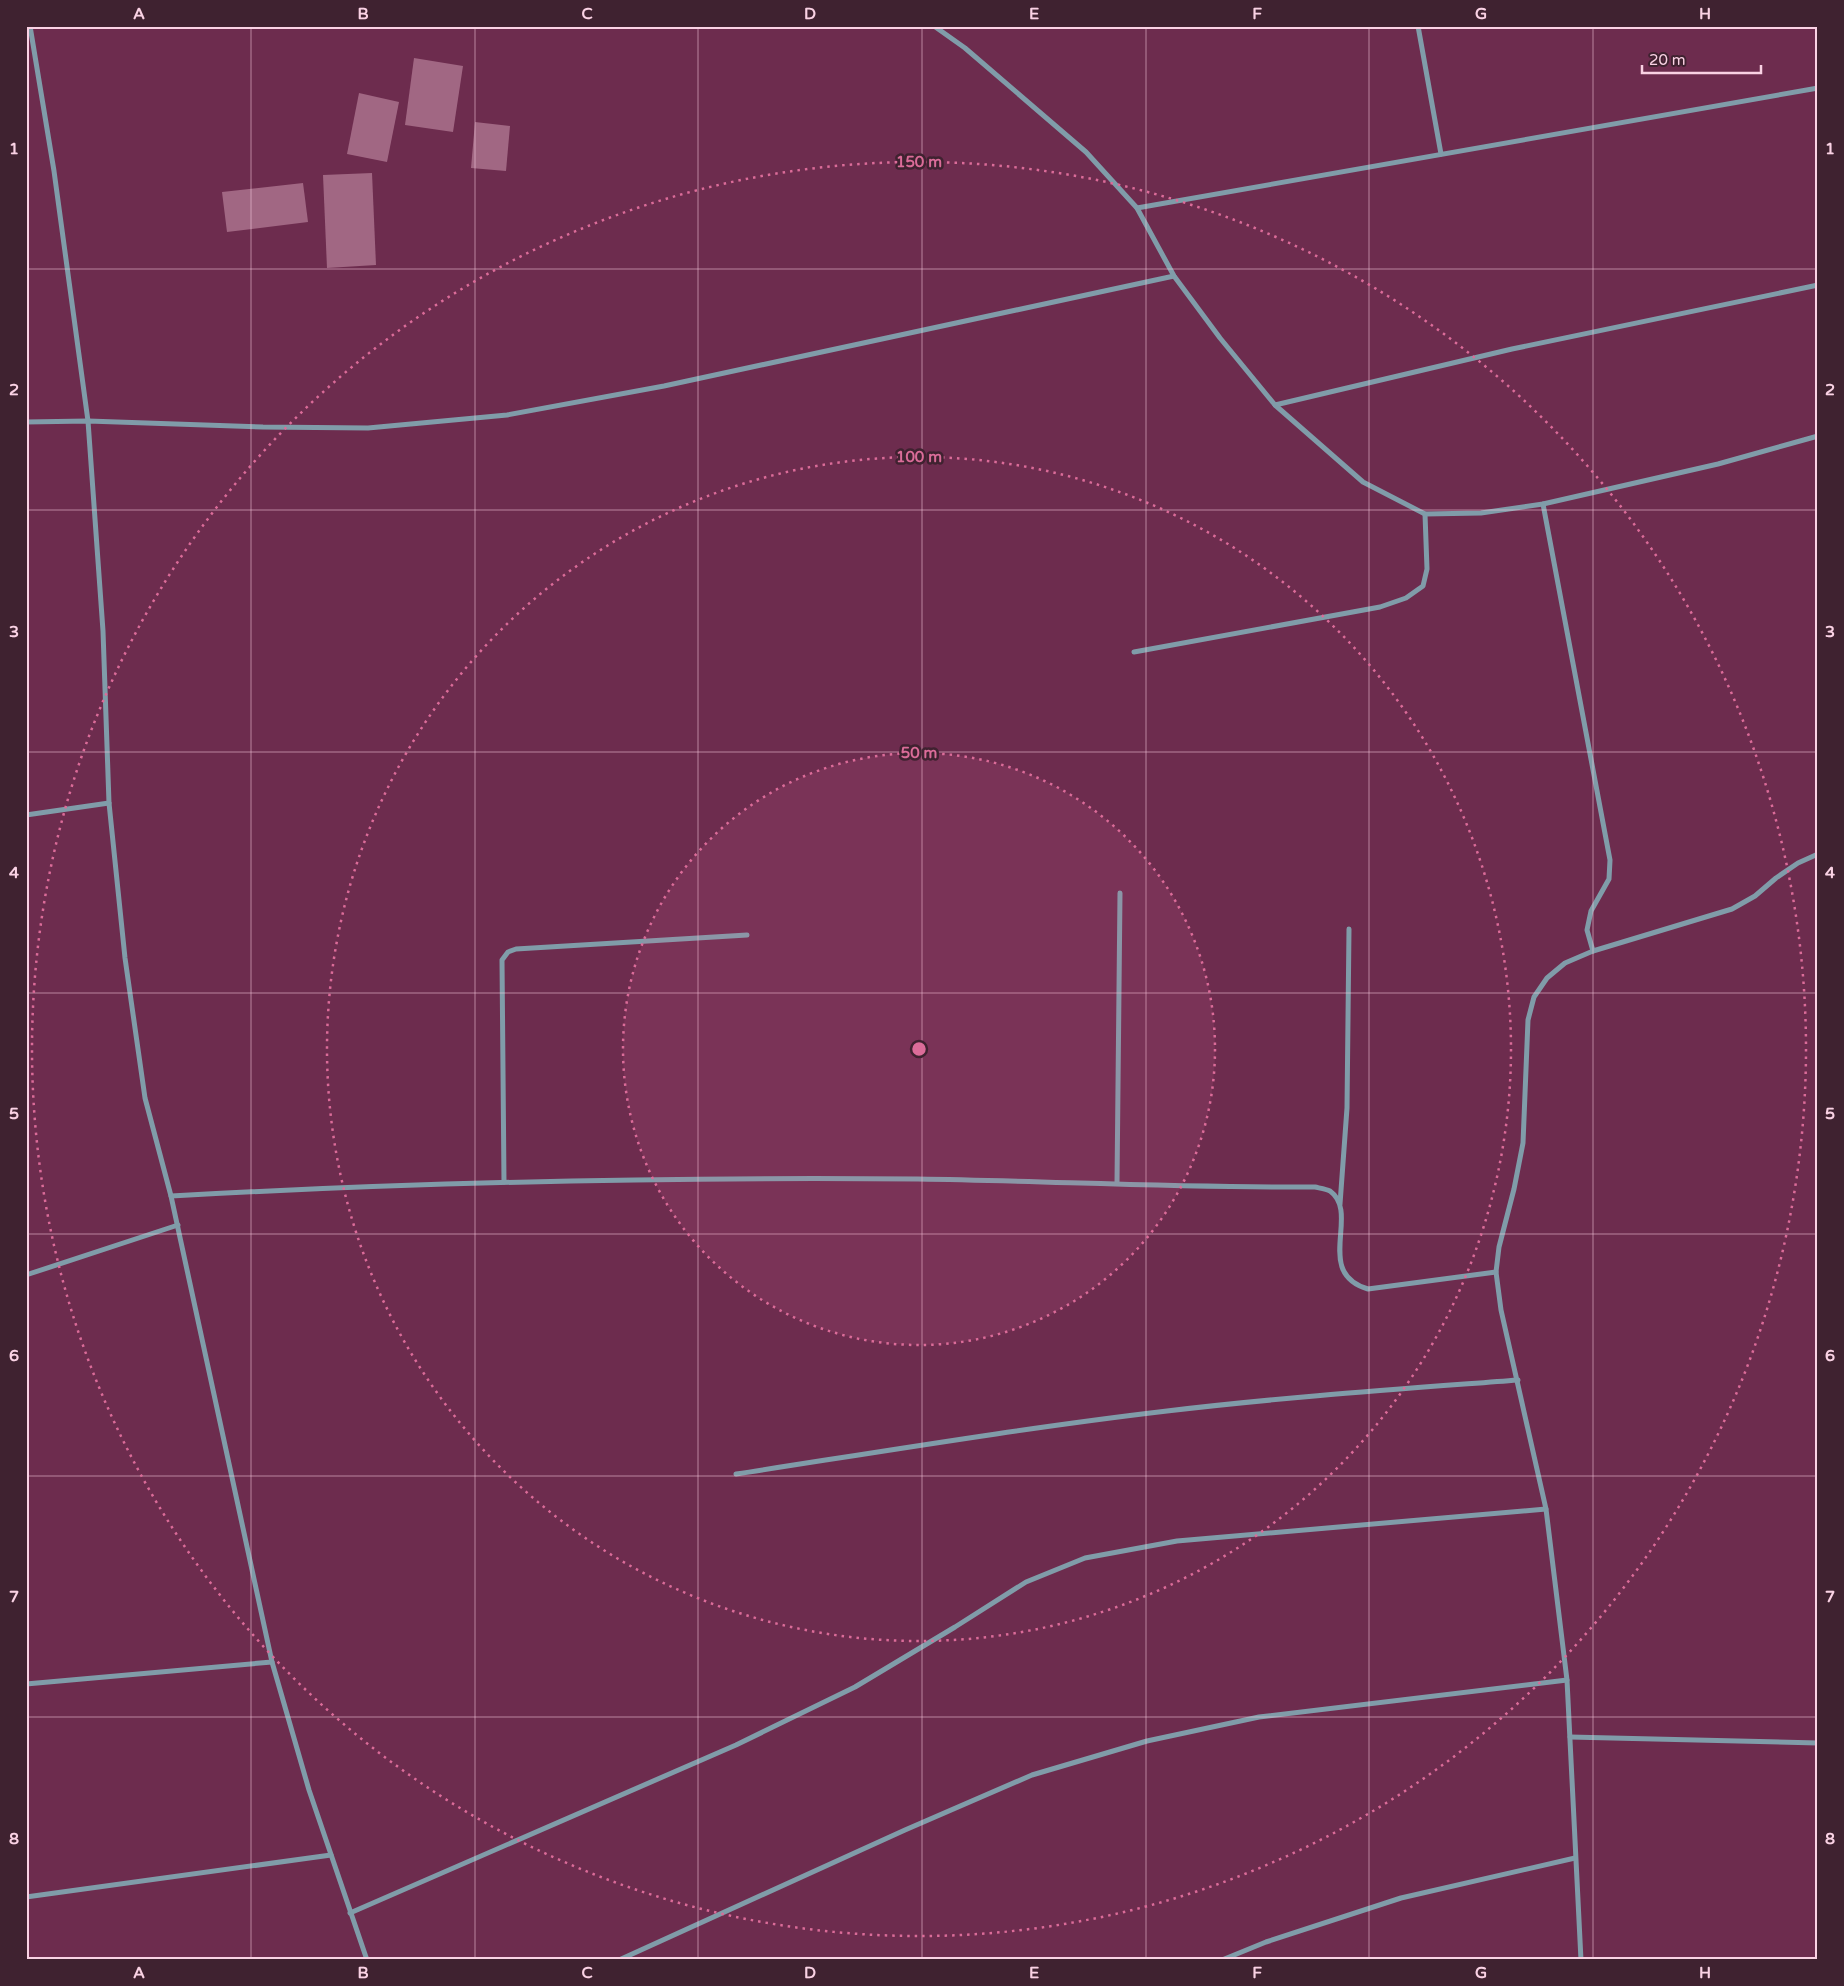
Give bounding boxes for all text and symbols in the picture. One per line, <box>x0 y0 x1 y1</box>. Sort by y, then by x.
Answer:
text: A <box>133 4 145 24</box>
text: B <box>357 4 369 24</box>
text: C <box>581 4 593 24</box>
text: D <box>804 4 816 24</box>
text: E <box>1029 4 1039 24</box>
text: F <box>1252 4 1262 24</box>
text: G <box>1475 4 1487 24</box>
text: H <box>1699 4 1711 24</box>
scale bar <box>1642 42 1760 74</box>
text: 20 m <box>1649 51 1686 69</box>
text: 1 <box>9 139 19 159</box>
text: 1 <box>1825 139 1835 159</box>
text: 150 m <box>896 153 942 171</box>
text: 2 <box>9 380 19 400</box>
text: 2 <box>1825 380 1835 400</box>
text: 100 m <box>896 448 942 466</box>
text: 3 <box>9 622 19 642</box>
text: 3 <box>1825 622 1835 642</box>
text: 50 m <box>901 744 937 762</box>
text: 4 <box>9 863 19 883</box>
text: 4 <box>1825 863 1835 883</box>
centre of rings <box>910 1040 928 1058</box>
text: 5 <box>9 1104 19 1124</box>
text: 5 <box>1825 1104 1835 1124</box>
text: 6 <box>9 1346 19 1366</box>
text: 6 <box>1825 1346 1835 1366</box>
text: 7 <box>9 1587 19 1607</box>
text: 7 <box>1825 1587 1835 1607</box>
text: 8 <box>9 1829 19 1849</box>
text: 8 <box>1825 1829 1835 1849</box>
text: A <box>133 1963 145 1983</box>
text: B <box>357 1963 369 1983</box>
text: C <box>581 1963 593 1983</box>
text: D <box>804 1963 816 1983</box>
text: E <box>1029 1963 1039 1983</box>
text: F <box>1252 1963 1262 1983</box>
text: G <box>1475 1963 1487 1983</box>
text: H <box>1699 1963 1711 1983</box>

